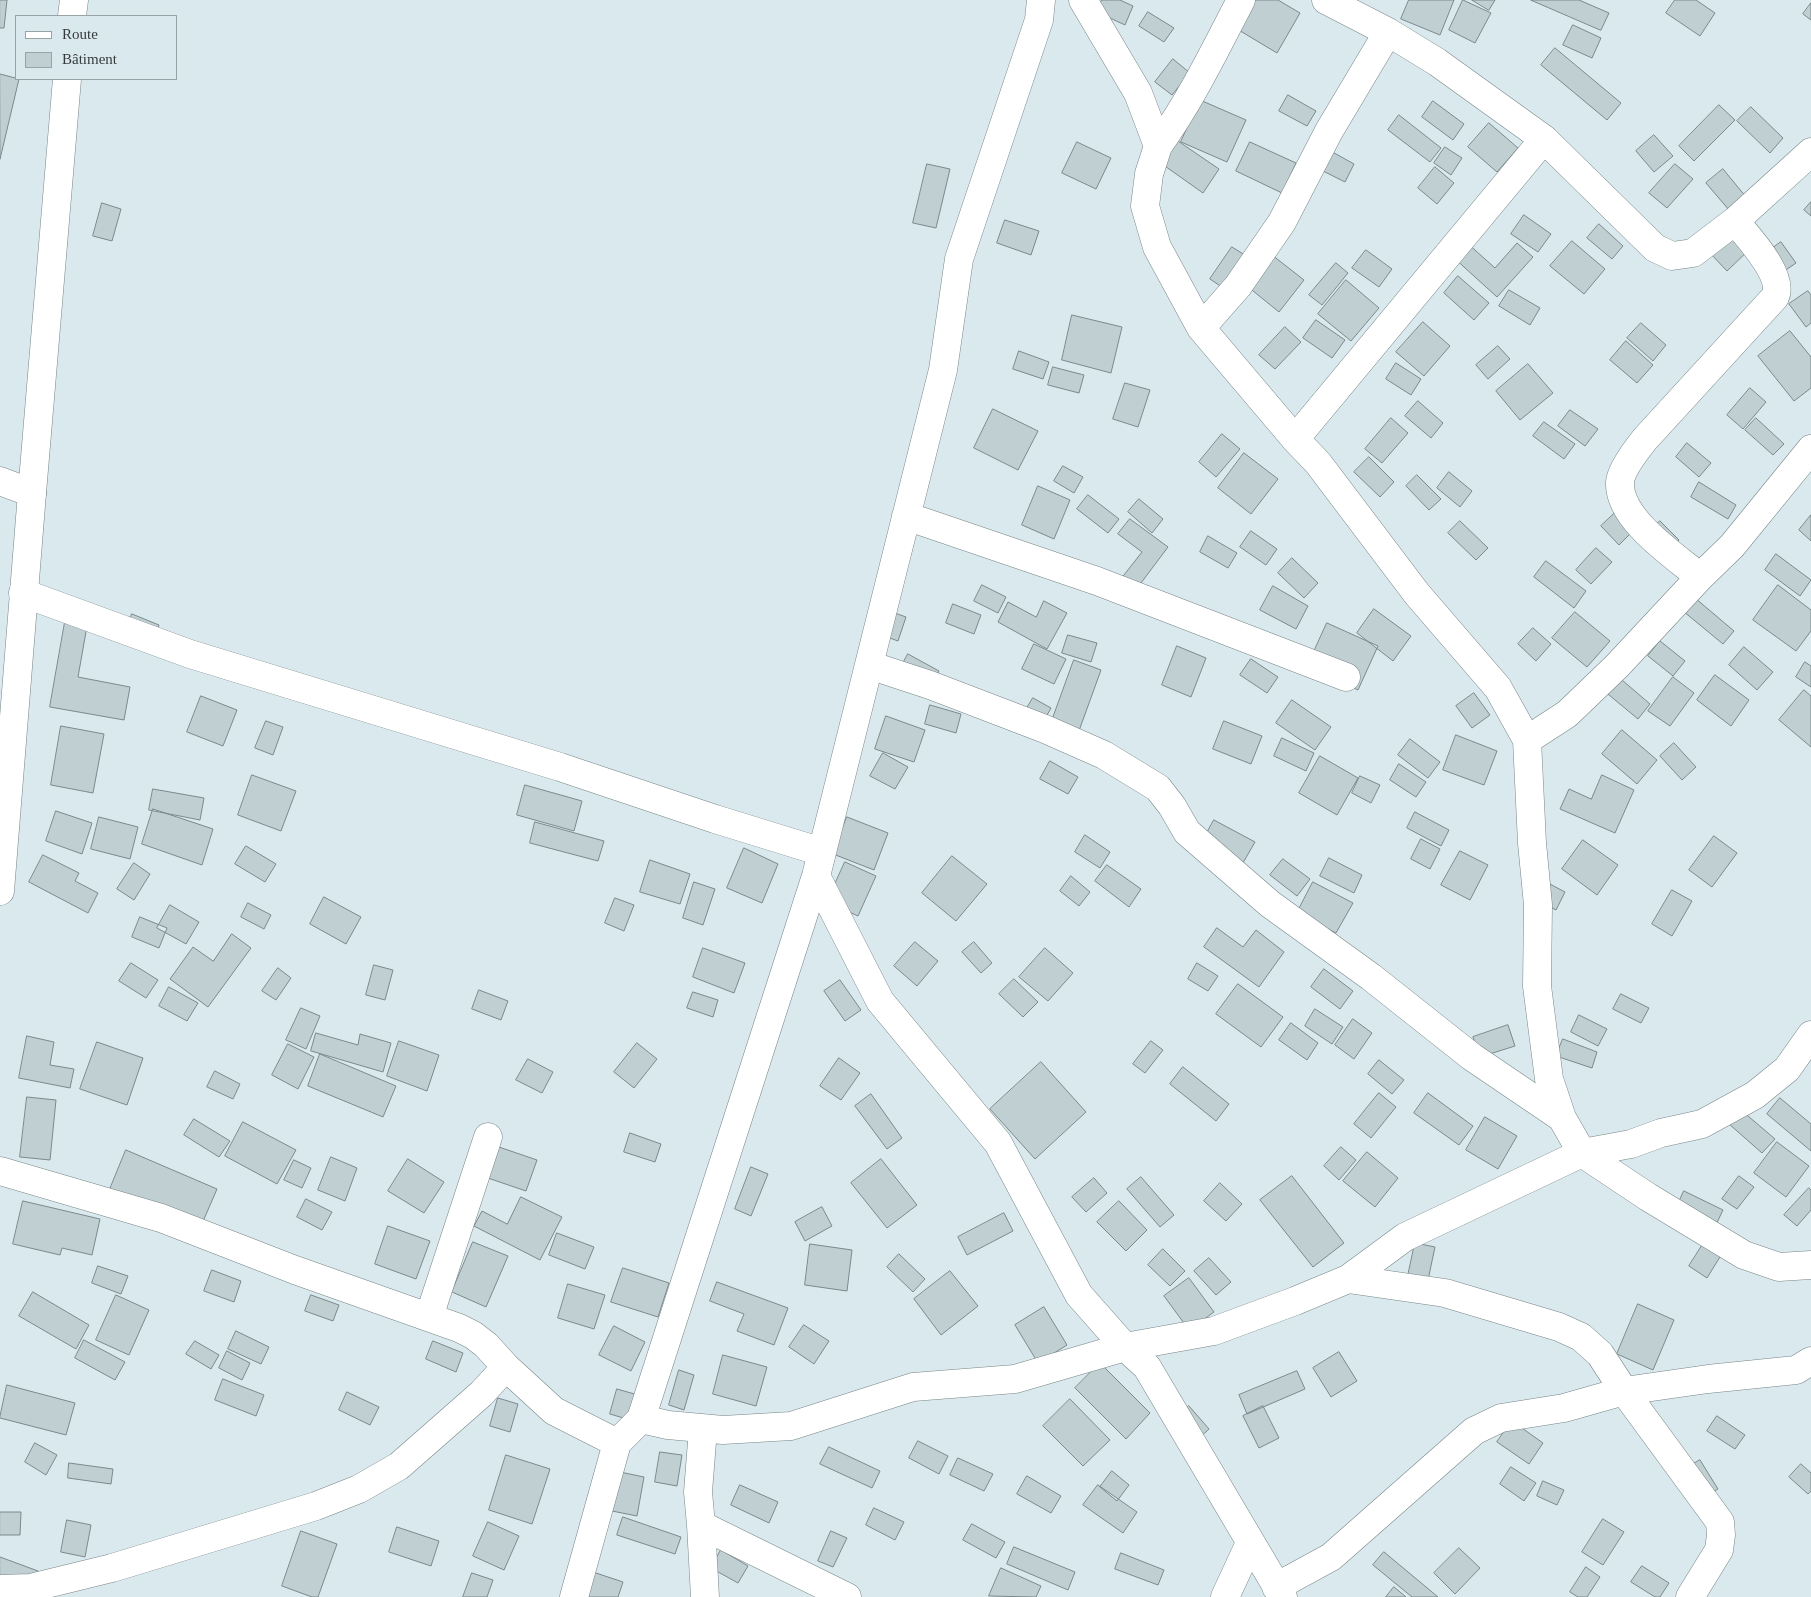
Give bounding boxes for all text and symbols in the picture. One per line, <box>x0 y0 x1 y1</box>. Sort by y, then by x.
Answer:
legend <box>15 15 178 80</box>
text: Route <box>62 26 98 42</box>
text: Bâtiment <box>62 51 117 67</box>

